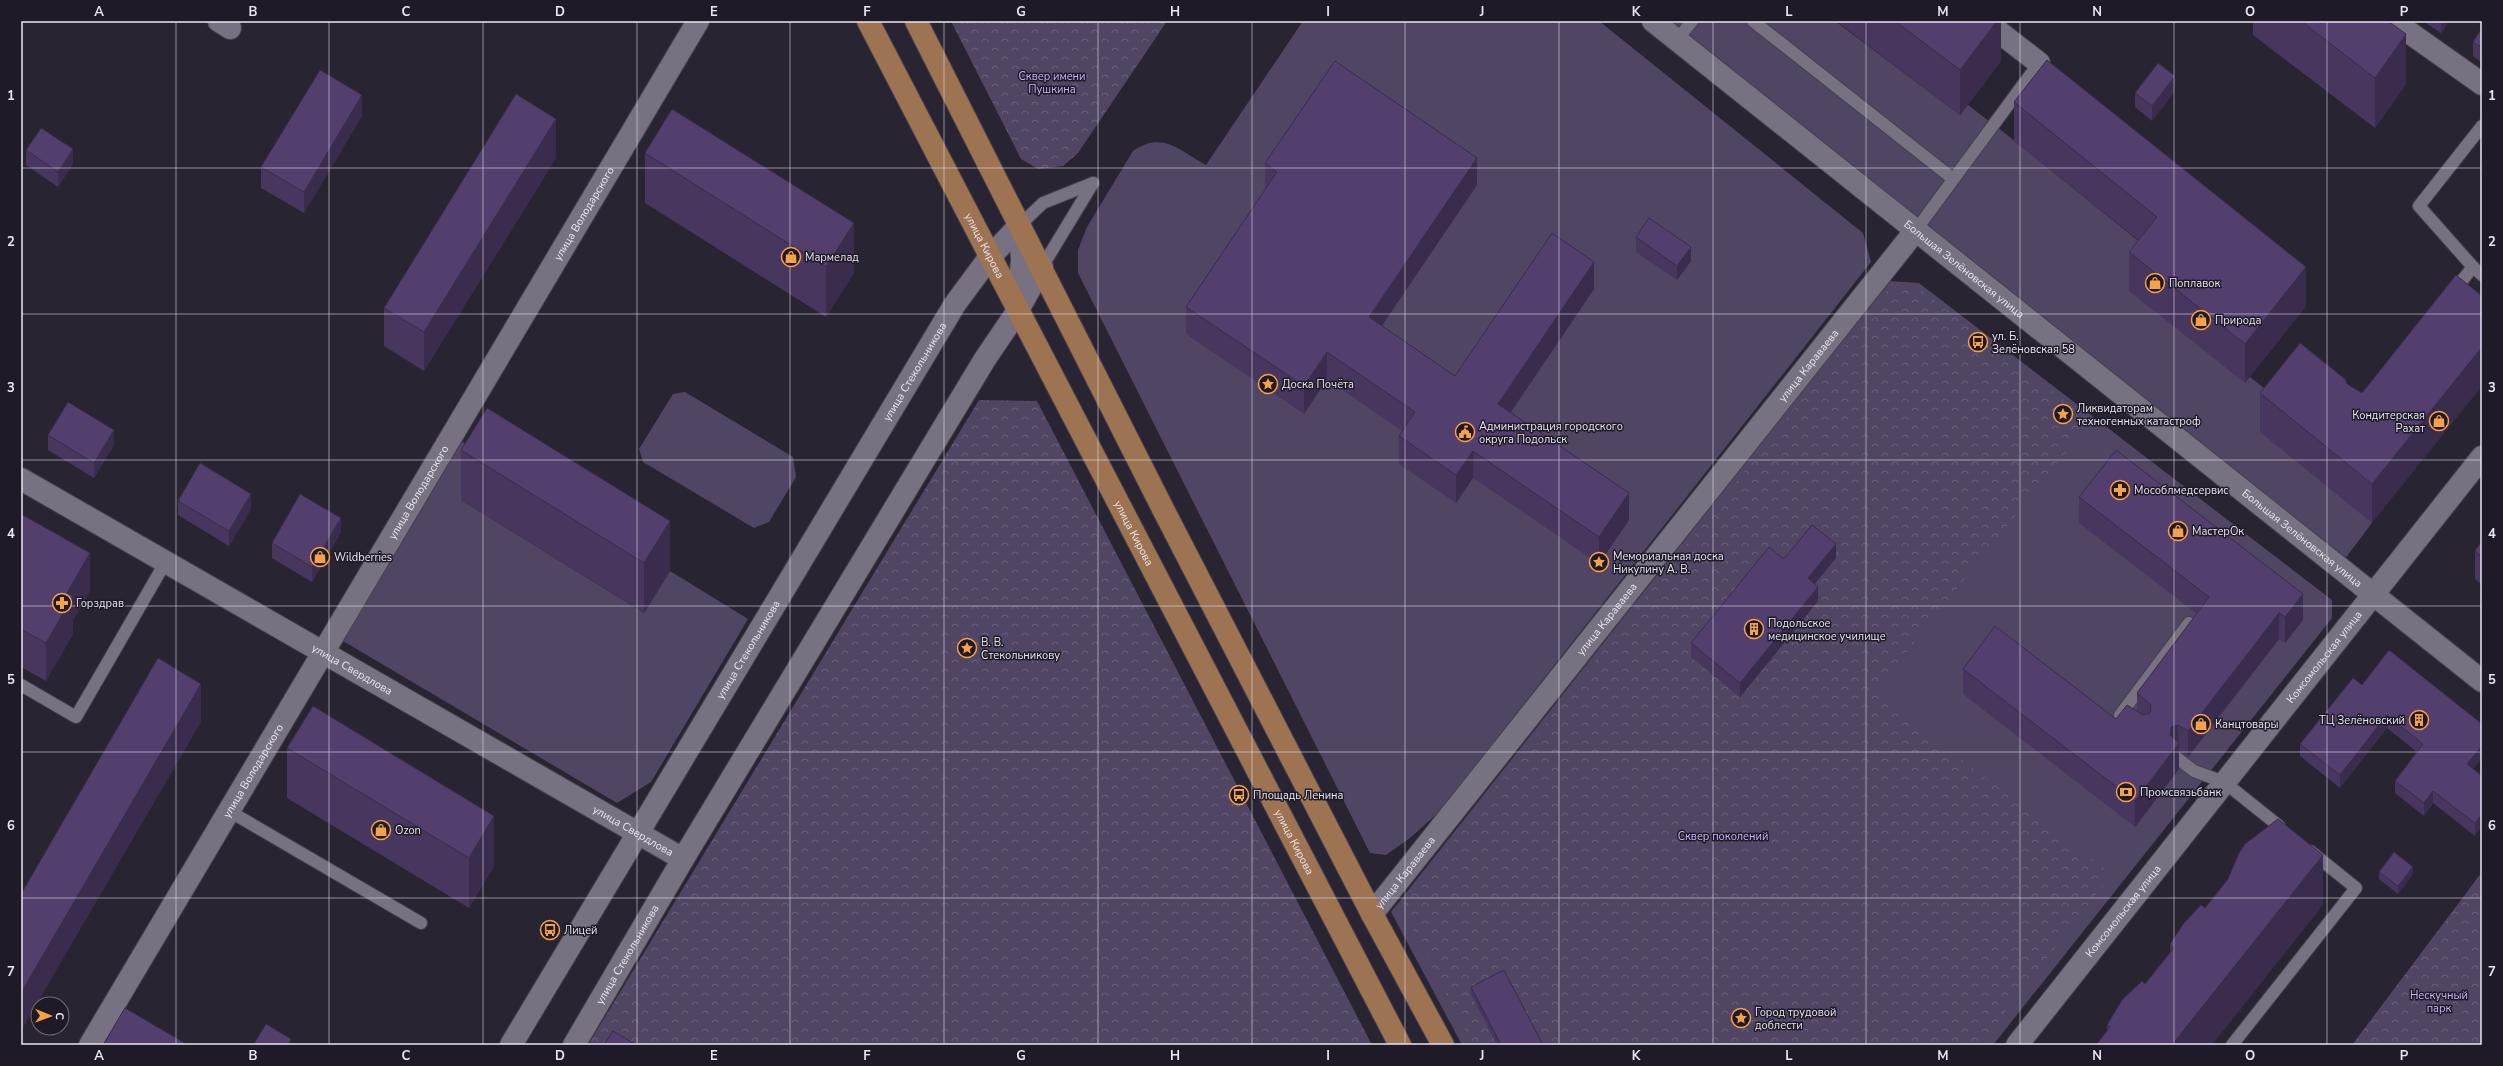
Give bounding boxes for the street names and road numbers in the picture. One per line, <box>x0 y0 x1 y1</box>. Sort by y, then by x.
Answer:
street label: улица Володарского <box>550 164 618 264</box>
street label: улица Кирова <box>961 210 1007 281</box>
street label: Большая Зелёновская улица <box>1901 217 2027 322</box>
street label: улица Стекольникова <box>879 320 950 424</box>
street label: улица Караваева <box>1775 326 1842 405</box>
street label: улица Володарского <box>385 443 452 542</box>
street label: Большая Зелёновская улица <box>2239 486 2365 591</box>
street label: улица Кирова <box>1110 498 1157 569</box>
street label: улица Караваева <box>1574 580 1641 659</box>
street label: улица Стекольникова <box>713 597 784 702</box>
street label: Комсомольская улица <box>2283 608 2366 706</box>
street label: улица Свердлова <box>309 641 395 699</box>
street label: улица Володарского <box>220 721 287 821</box>
street label: улица Свердлова <box>590 802 676 860</box>
street label: улица Кирова <box>1271 807 1317 877</box>
street label: улица Караваева <box>1372 833 1439 912</box>
street label: Комсомольская улица <box>2082 862 2165 961</box>
street label: улица Стекольникова <box>593 902 663 1007</box>

